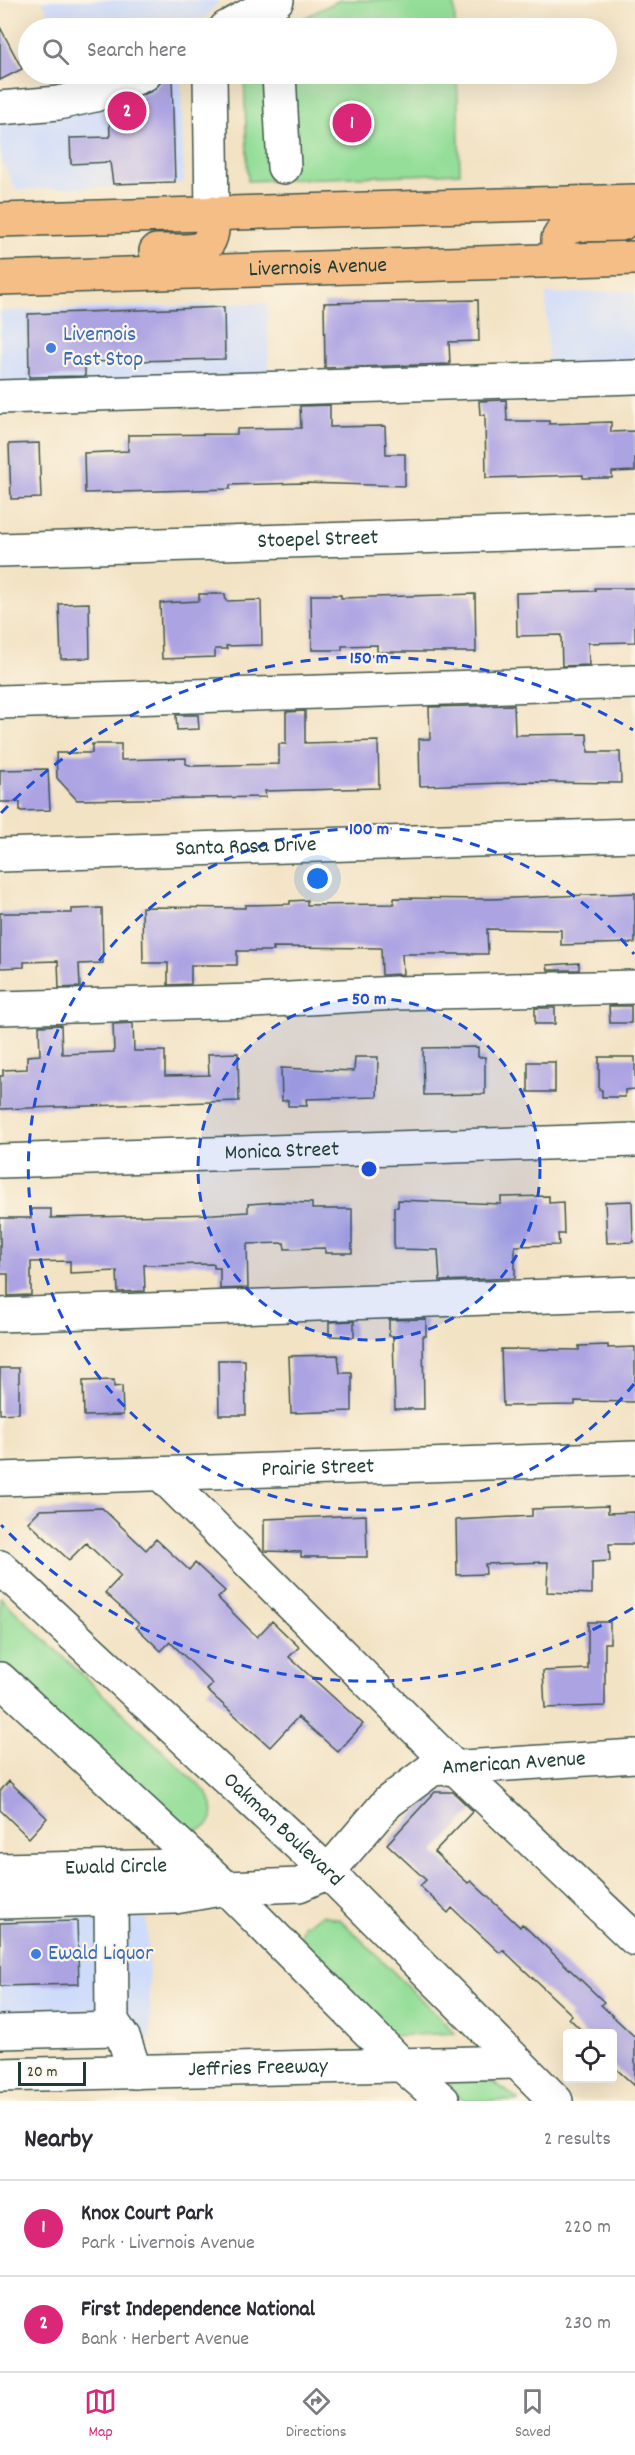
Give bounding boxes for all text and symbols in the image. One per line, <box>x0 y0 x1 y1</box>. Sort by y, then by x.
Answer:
search box <box>18 18 617 84</box>
icon: search <box>39 35 72 68</box>
text: Search here <box>87 36 186 67</box>
pin: 2 <box>108 88 146 134</box>
pin: 1 <box>332 100 372 146</box>
street label: Livernois Avenue <box>248 250 388 286</box>
place label: Livernois Fast Stop <box>63 320 143 376</box>
marker: Livernois Fast Stop <box>44 341 58 355</box>
street label: Stoepel Street <box>257 523 379 557</box>
text: 150 m <box>350 647 388 672</box>
text: 100 m <box>349 818 389 843</box>
street label: Santa Rosa Drive <box>175 830 317 865</box>
your location <box>303 864 332 893</box>
text: 50 m <box>352 988 386 1013</box>
street label: Monica Street <box>224 1134 340 1169</box>
centre of rings <box>359 1159 379 1179</box>
street label: Prairie Street <box>261 1451 375 1486</box>
street label: American Avenue <box>441 1744 587 1784</box>
street label: Oakman Boulevard <box>215 1766 350 1894</box>
street label: Ewald Circle <box>65 1851 167 1884</box>
place label: Ewald Liquor <box>48 1939 154 1970</box>
marker: Ewald Liquor <box>29 1947 43 1961</box>
map controls <box>563 2029 617 2083</box>
button: locate <box>563 2029 617 2083</box>
street label: Jeffries Freeway <box>188 2051 329 2086</box>
scale bar <box>18 2059 86 2086</box>
text: 20 m <box>27 2061 57 2084</box>
text: Nearby <box>24 2122 92 2159</box>
text: 2 results <box>544 2126 611 2154</box>
text: Knox Court Park <box>81 2199 213 2230</box>
text: 1 <box>41 2214 46 2242</box>
text: 220 m <box>564 2214 611 2242</box>
text: Park · Livernois Avenue <box>81 2230 255 2258</box>
text: First Independence National <box>81 2295 315 2326</box>
text: 2 <box>39 2310 48 2338</box>
text: 230 m <box>564 2310 611 2338</box>
text: Bank · Herbert Avenue <box>81 2326 249 2354</box>
tab: Map <box>84 2385 117 2444</box>
tab: Directions <box>286 2385 346 2444</box>
tab: Saved <box>515 2385 551 2444</box>

